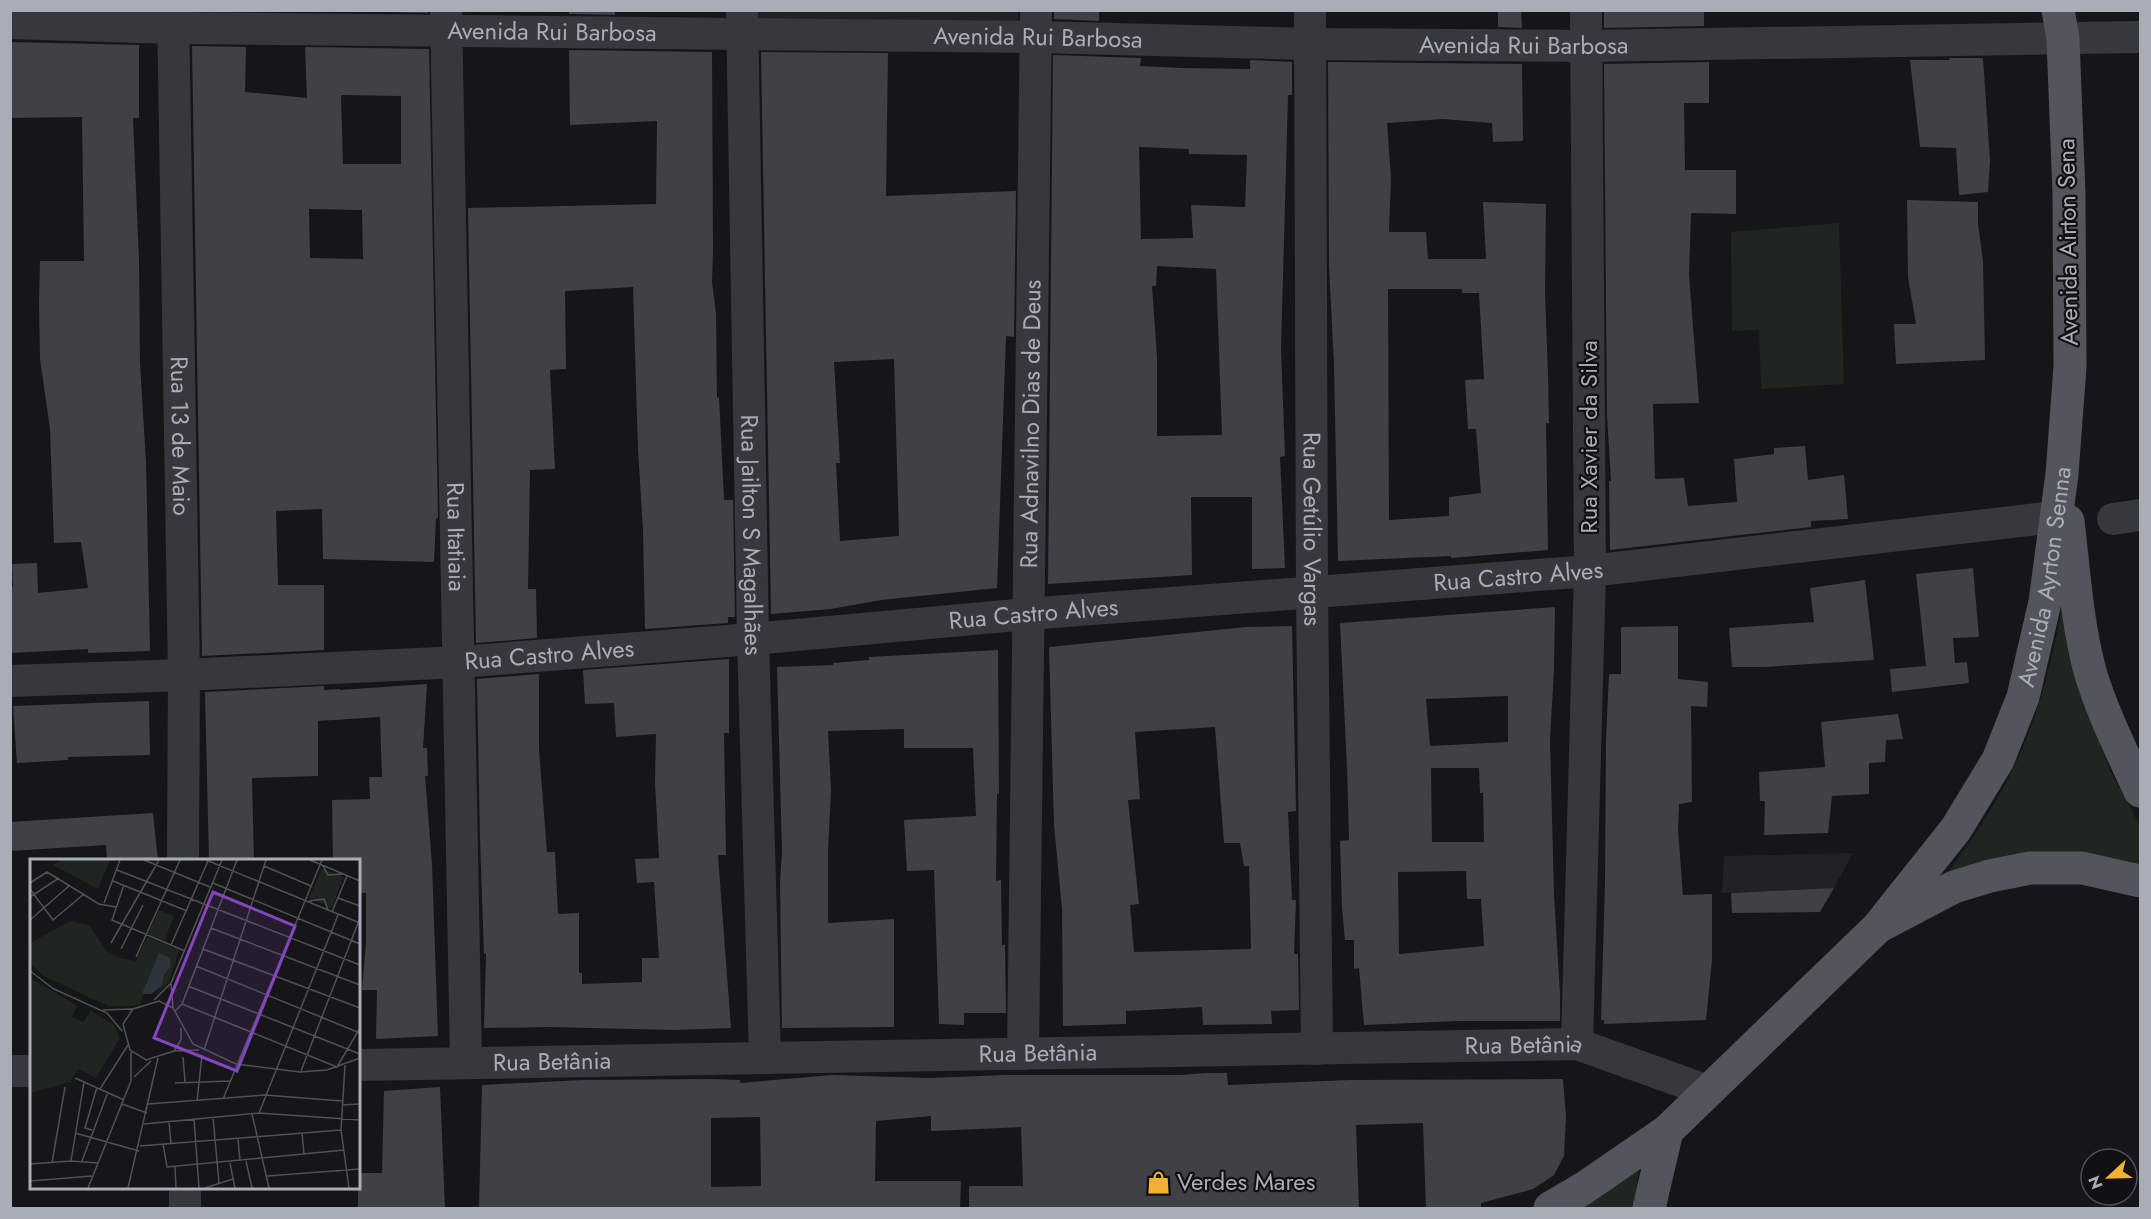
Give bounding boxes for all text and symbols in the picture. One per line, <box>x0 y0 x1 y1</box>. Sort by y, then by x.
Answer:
street label: Avenida Rui Barbosa <box>447 13 657 50</box>
street label: Avenida Rui Barbosa <box>933 18 1143 57</box>
street label: Avenida Rui Barbosa <box>1419 27 1629 63</box>
street label: Avenida Airton Sena <box>2048 138 2087 346</box>
street label: Rua Adnavilno Dias de Deus <box>1011 279 1050 569</box>
street label: Rua Xavier da Silva <box>1571 340 1606 534</box>
street label: Rua 13 de Maio <box>162 356 199 516</box>
street label: Rua Jailton S Magalhães <box>732 414 771 656</box>
street label: Rua Getúlio Vargas <box>1294 432 1330 626</box>
street label: Avenida Ayrton Senna <box>2008 466 2079 690</box>
street label: Rua Itatiaia <box>438 482 475 592</box>
street label: Rua Castro Alves <box>1432 552 1605 600</box>
street label: Rua Castro Alves <box>947 589 1120 638</box>
street label: Rua Castro Alves <box>463 630 635 679</box>
inset map <box>30 859 360 1189</box>
street label: Rua Betânia <box>1464 1025 1589 1063</box>
street label: Rua Betânia <box>978 1034 1097 1071</box>
street label: Rua Betânia <box>492 1043 611 1080</box>
north arrow <box>2079 1147 2139 1207</box>
place label: Verdes Mares <box>1177 1164 1315 1199</box>
shop icon: Verdes Mares <box>1146 1169 1172 1195</box>
text: N <box>2083 1172 2109 1193</box>

